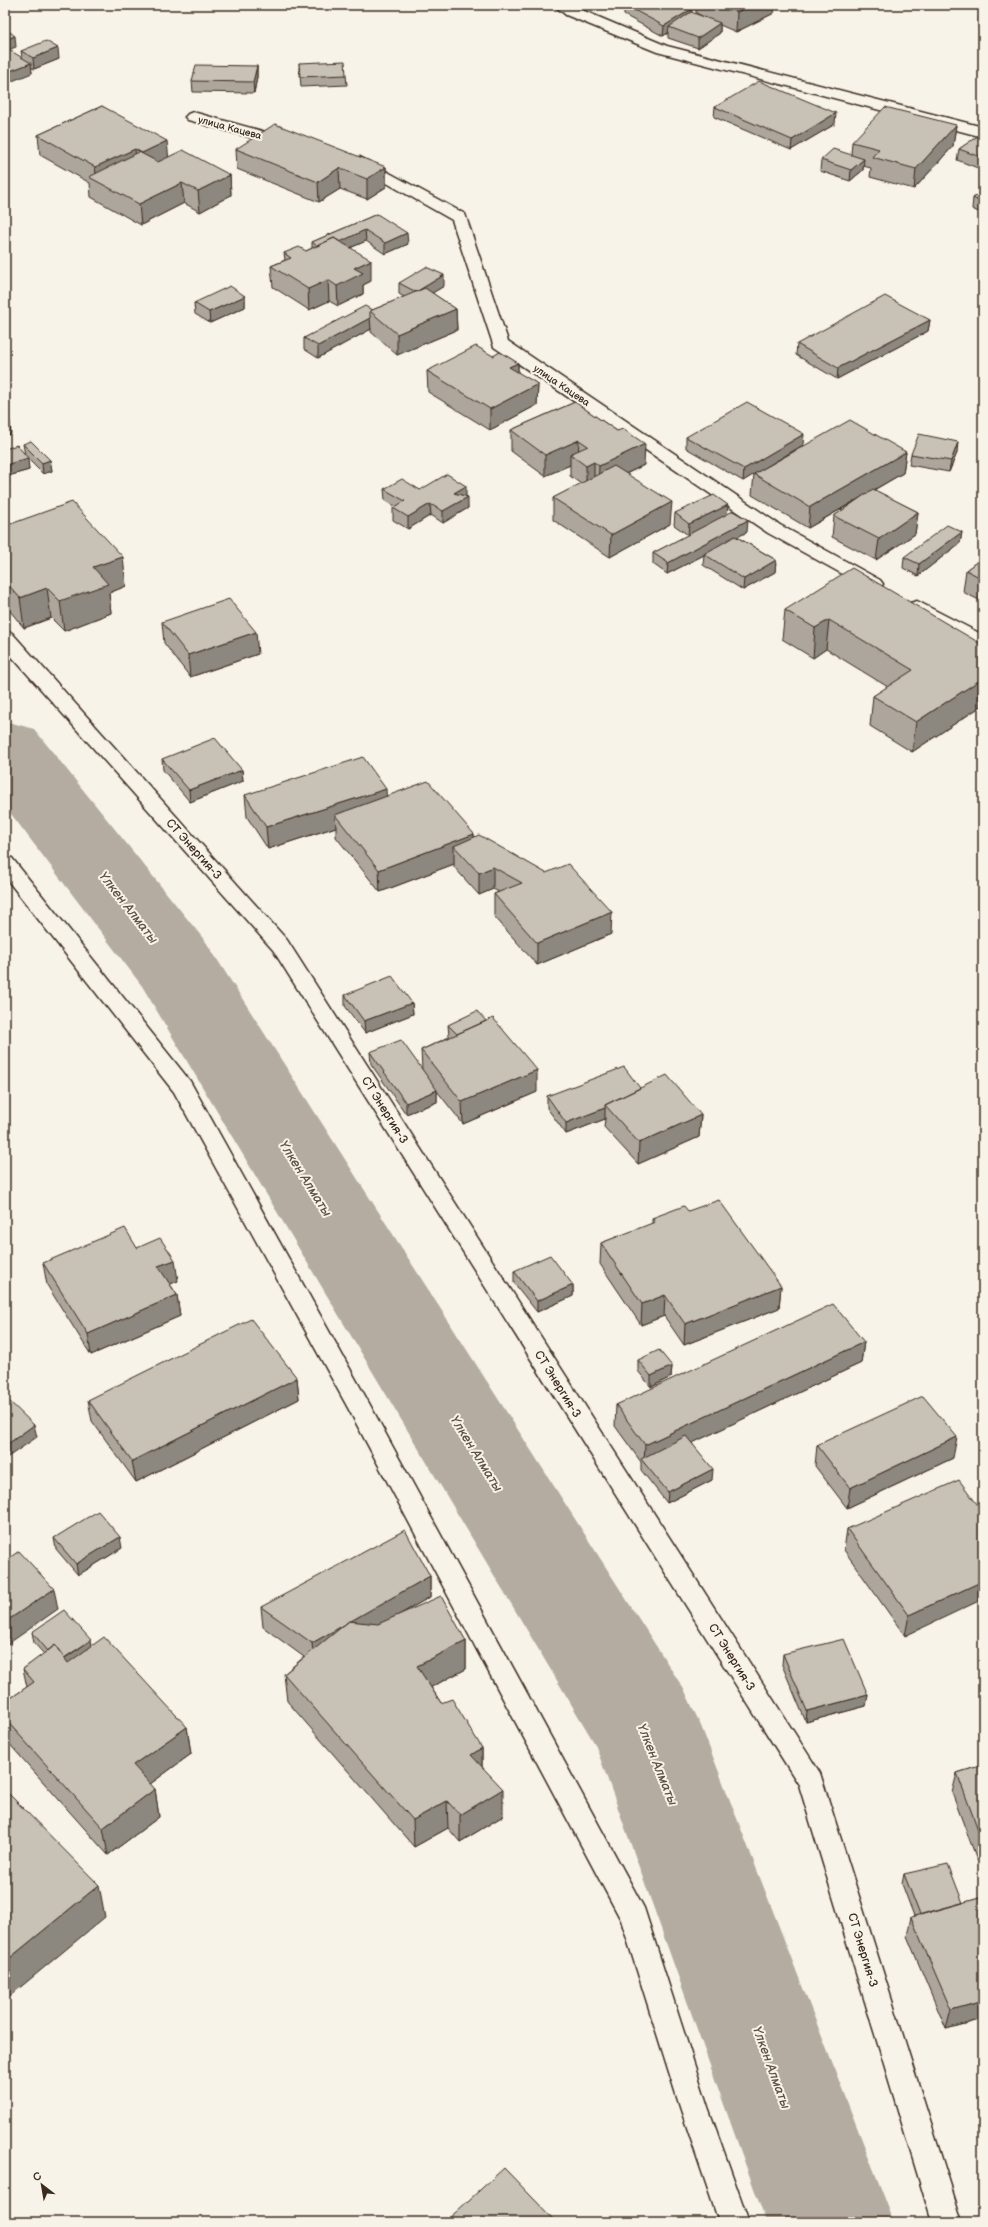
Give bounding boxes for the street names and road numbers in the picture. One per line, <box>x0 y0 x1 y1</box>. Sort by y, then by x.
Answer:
street label: улица Кацева <box>197 114 263 142</box>
street label: улица Кацева <box>531 363 592 409</box>
street label: СТ Энергия-3 <box>162 816 225 883</box>
street label: СТ Энергия-3 <box>358 1074 411 1147</box>
street label: СТ Энергия-3 <box>531 1348 584 1421</box>
street label: СТ Энергия-3 <box>705 1621 758 1694</box>
street label: СТ Энергия-3 <box>844 1911 881 1989</box>

